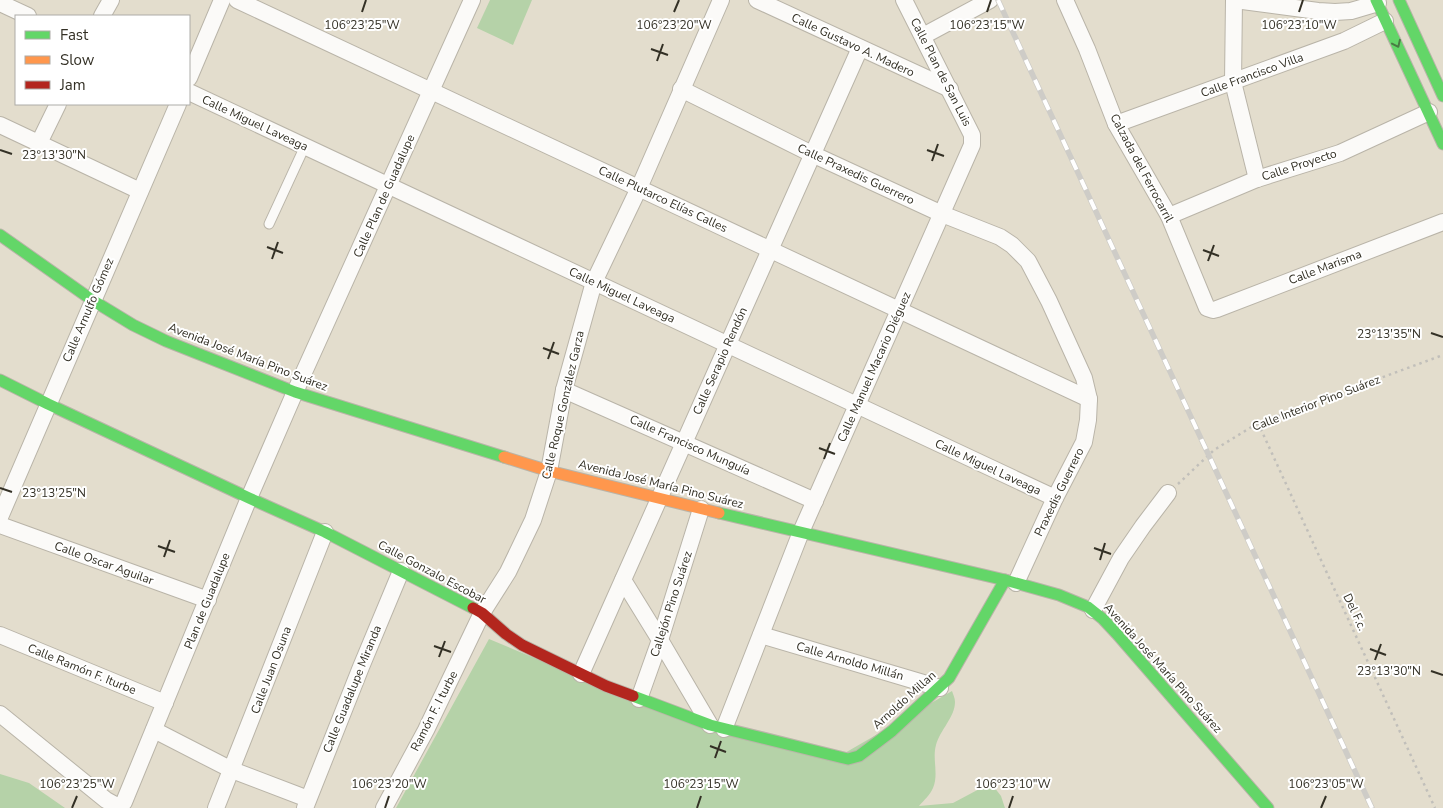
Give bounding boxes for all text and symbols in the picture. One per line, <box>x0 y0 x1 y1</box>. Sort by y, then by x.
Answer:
street label: Calle Gustavo A. Madero <box>789 9 917 81</box>
legend <box>15 15 190 105</box>
street label: Calle Plan de San Luis <box>907 15 975 129</box>
text: 106°23'25"W <box>324 17 400 33</box>
text: 106°23'20"W <box>636 17 712 33</box>
text: 106°23'15"W <box>949 17 1025 33</box>
text: 106°23'10"W <box>1261 17 1337 33</box>
text: Fast <box>60 25 89 45</box>
one-way arrow <box>1390 39 1400 48</box>
street label: Calle Francisco Villa <box>1198 49 1306 101</box>
text: Slow <box>60 50 95 70</box>
text: Jam <box>59 75 86 95</box>
street label: Calle Miguel Laveaga <box>199 91 311 155</box>
street label: Calzada del Ferrocarril <box>1107 111 1178 225</box>
street label: Calle Plan de Guadalupe <box>350 132 418 260</box>
street label: Calle Praxedis Guerrero <box>795 140 918 208</box>
street label: Calle Proyecto <box>1259 145 1339 185</box>
text: 23°13'30"N <box>22 147 86 163</box>
street label: Calle Plutarco Elías Calles <box>596 162 730 236</box>
street label: Calle Marisma <box>1286 246 1364 288</box>
street label: Calle Arnulfo Gómez <box>59 255 117 365</box>
street label: Calle Miguel Laveaga <box>566 263 678 327</box>
street label: Calle Manuel Macario Diéguez <box>834 289 915 445</box>
street label: Calle Serapio Rendón <box>689 305 751 417</box>
street label: Avenida José María Pino Suárez <box>166 319 330 395</box>
text: 23°13'35"N <box>1357 326 1421 342</box>
street label: Calle Roque González Garza <box>538 329 588 481</box>
street label: Calle Interior Pino Suárez <box>1250 371 1383 435</box>
street label: Calle Francisco Munguía <box>627 411 753 479</box>
street label: Calle Miguel Laveaga <box>932 435 1044 499</box>
street label: Praxedis Guerrero <box>1031 445 1088 539</box>
street label: Avenida José María Pino Suárez <box>577 456 746 512</box>
text: 23°13'25"N <box>22 485 86 501</box>
street label: Calle Gonzalo Escobar <box>375 537 490 608</box>
street label: Calle Oscar Aguilar <box>52 538 156 589</box>
street label: Callejón Pino Suárez <box>646 549 696 659</box>
street label: Plan de Guadalupe <box>180 550 234 652</box>
street label: Del F.c. <box>1339 591 1371 633</box>
street label: Avenida José María Pino Suárez <box>1100 600 1226 737</box>
street label: Calle Guadalupe Miranda <box>319 623 385 755</box>
street label: Calle Juan Osuna <box>247 624 295 716</box>
street label: Calle Arnoldo Millán <box>795 638 905 684</box>
street label: Calle Ramón F. Iturbe <box>25 640 139 698</box>
text: 23°13'30"N <box>1357 663 1421 679</box>
street label: Arnoldo Millan <box>869 667 939 733</box>
street label: Ramón F. I turbe <box>407 668 461 754</box>
text: 106°23'25"W <box>39 776 115 792</box>
text: 106°23'20"W <box>351 776 427 792</box>
text: 106°23'15"W <box>663 776 739 792</box>
text: 106°23'10"W <box>975 776 1051 792</box>
text: 106°23'05"W <box>1288 776 1364 792</box>

